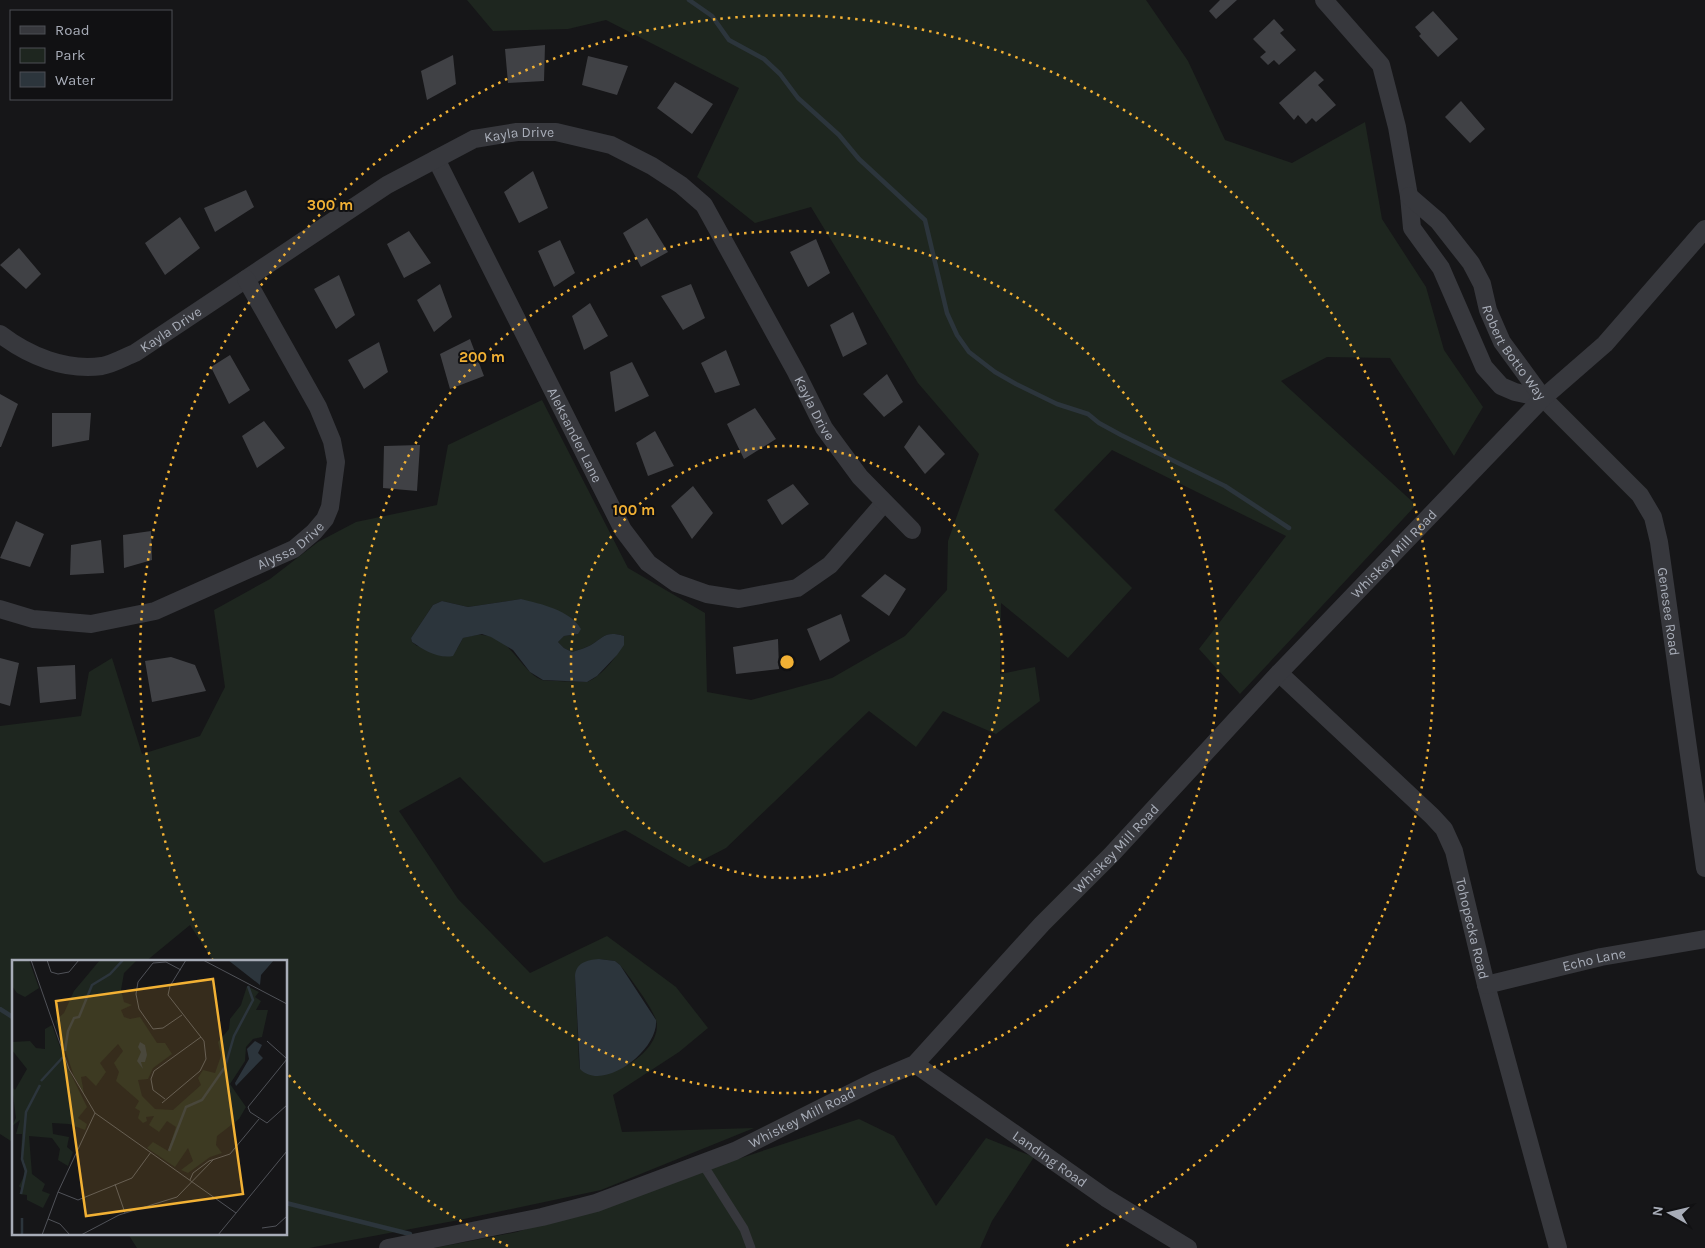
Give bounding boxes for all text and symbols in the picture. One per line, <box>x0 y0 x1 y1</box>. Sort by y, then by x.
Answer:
legend <box>10 10 172 100</box>
text: Road <box>55 21 90 39</box>
text: Park <box>55 46 85 64</box>
text: Water <box>55 71 96 89</box>
street label: Kayla Drive <box>483 123 554 146</box>
text: 300 m <box>307 196 353 214</box>
street label: Kayla Drive <box>137 303 205 356</box>
street label: Robert Botto Way <box>1479 303 1550 404</box>
text: 200 m <box>459 348 505 366</box>
street label: Kayla Drive <box>791 373 839 444</box>
street label: Aleksander Lane <box>544 384 606 485</box>
text: 100 m <box>613 501 655 519</box>
street label: Whiskey Mill Road <box>1347 506 1440 602</box>
street label: Alyssa Drive <box>254 518 328 573</box>
street label: Genesee Road <box>1654 566 1683 657</box>
centre of rings <box>778 653 796 671</box>
street label: Whiskey Mill Road <box>1069 800 1162 897</box>
street label: Tohopecka Road <box>1452 876 1493 981</box>
street label: Echo Lane <box>1561 944 1627 975</box>
inset map <box>12 960 288 1236</box>
street label: Whiskey Mill Road <box>746 1084 858 1151</box>
street label: Landing Road <box>1010 1127 1091 1191</box>
north arrow <box>1645 1188 1695 1238</box>
text: N <box>1649 1205 1667 1217</box>

